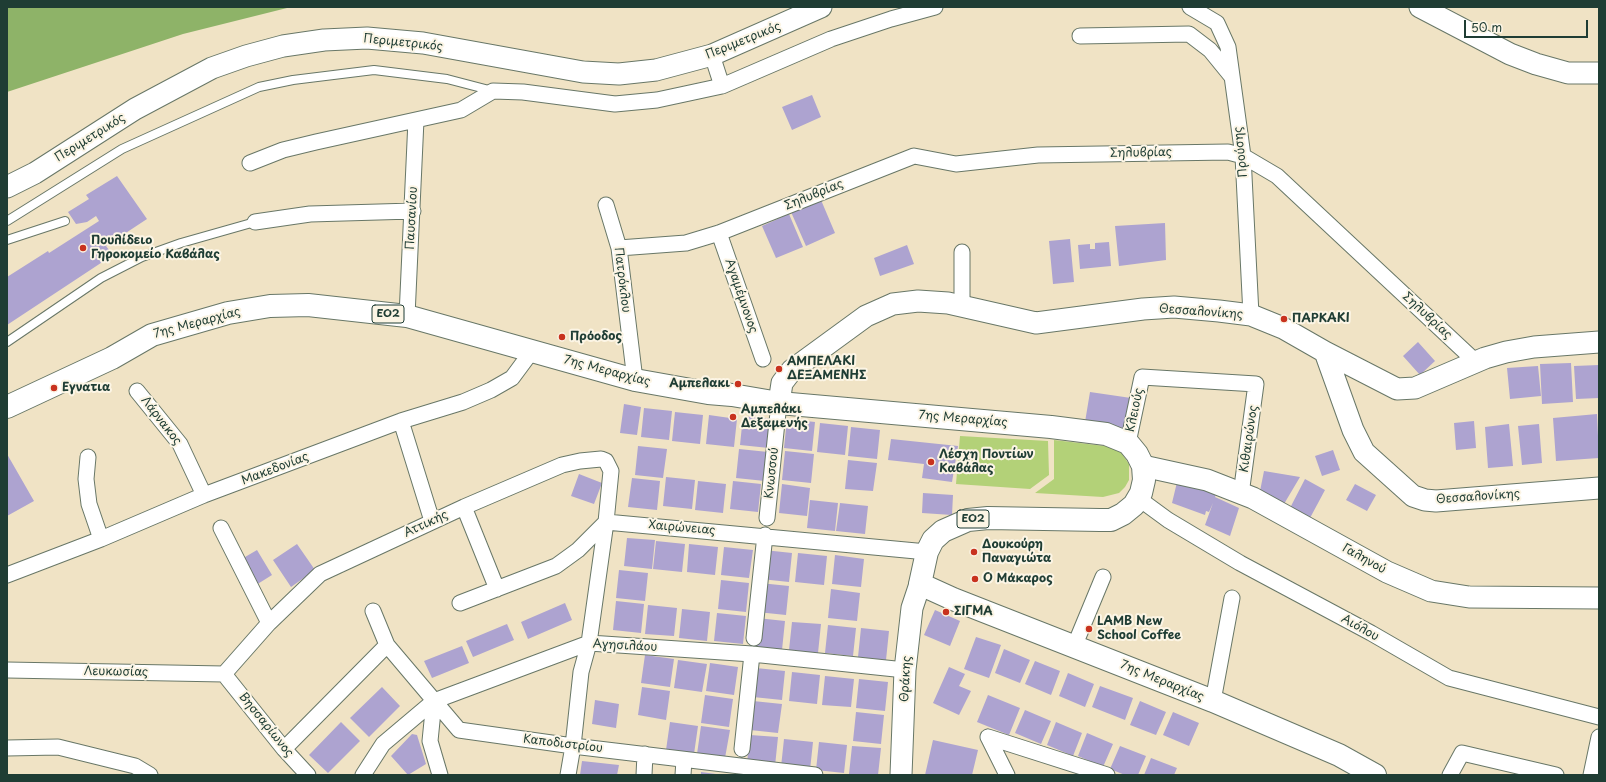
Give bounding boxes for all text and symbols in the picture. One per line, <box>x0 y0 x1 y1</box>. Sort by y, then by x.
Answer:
scale bar <box>1466 12 1590 38</box>
text: 50 m <box>1471 18 1502 36</box>
street label: Περιμετρικός <box>703 19 783 63</box>
street label: Περιμετρικός <box>362 32 444 54</box>
street label: Περιμετρικός <box>52 111 128 165</box>
street label: Προύσης <box>1231 126 1251 178</box>
street label: Σηλυβρίας <box>1110 145 1172 161</box>
street label: Σηλυβρίας <box>783 177 845 213</box>
street label: Παυσανίου <box>403 186 421 250</box>
place label: Πουλίδειο Γηροκομείο Καβάλας <box>91 234 220 262</box>
marker: Πουλίδειο Γηροκομείο Καβάλας <box>78 243 88 253</box>
street label: Πατρόκλου <box>611 247 633 313</box>
street label: Αγαμέμνονος <box>722 257 760 335</box>
street label: Σηλυβρίας <box>1399 290 1455 342</box>
street label: Θεσσαλονίκης <box>1159 302 1243 322</box>
street label: 7ης Μεραρχίας <box>152 304 242 342</box>
road number: ΕΟ2 <box>372 305 404 323</box>
place label: ΠΑΡΚΑΚΙ <box>1292 312 1350 326</box>
marker: ΠΑΡΚΑΚΙ <box>1279 314 1289 324</box>
place label: Πρόοδος <box>570 330 622 344</box>
marker: Πρόοδος <box>557 332 567 342</box>
street label: 7ης Μεραρχίας <box>562 352 652 390</box>
place label: ΑΜΠΕΛΑΚΙ ΔΕΞΑΜΕΝΗΣ <box>787 355 867 383</box>
marker: ΑΜΠΕΛΑΚΙ ΔΕΞΑΜΕΝΗΣ <box>774 364 784 374</box>
place label: Αμπελακι <box>669 377 730 391</box>
marker: Αμπελακι <box>733 379 743 389</box>
place label: Εγνατια <box>62 381 110 395</box>
marker: Εγνατια <box>49 383 59 393</box>
street label: Κλειούς <box>1123 387 1147 433</box>
street label: Λάρνακος <box>138 394 184 448</box>
place label: Αμπελάκι Δεξαμενής <box>741 403 808 431</box>
street label: Κιθαιρώνος <box>1237 404 1261 474</box>
street label: 7ης Μεραρχίας <box>918 408 1008 430</box>
marker: Αμπελάκι Δεξαμενής <box>728 412 738 422</box>
street label: Κνωσσού <box>762 447 782 499</box>
place label: Λέσχη Ποντίων Καβάλας <box>939 448 1034 476</box>
street label: Μακεδονίας <box>239 450 311 488</box>
marker: Λέσχη Ποντίων Καβάλας <box>926 457 936 467</box>
street label: Θεσσαλονίκης <box>1436 487 1520 507</box>
street label: Αττικής <box>402 508 450 540</box>
road number: ΕΟ2 <box>957 510 989 528</box>
street label: Χαιρώνειας <box>648 518 716 538</box>
place label: Δουκούρη Παναγιώτα <box>982 538 1051 566</box>
street label: Γαληνού <box>1340 541 1388 577</box>
marker: Δουκούρη Παναγιώτα <box>969 547 979 557</box>
place label: Ο Μάκαρος <box>983 572 1053 586</box>
marker: Ο Μάκαρος <box>970 574 980 584</box>
place label: ΣΙΓΜΑ <box>954 605 993 619</box>
marker: ΣΙΓΜΑ <box>941 607 951 617</box>
street label: Αιόλου <box>1339 612 1381 644</box>
place label: LAMB New School Coffee <box>1097 615 1181 643</box>
marker: LAMB New School Coffee <box>1084 624 1094 634</box>
street label: Αγησιλάου <box>592 637 658 655</box>
street label: Θράκης <box>898 656 914 702</box>
street label: 7ης Μεραρχίας <box>1118 658 1206 704</box>
street label: Λευκωσίας <box>84 664 148 680</box>
street label: Βησσαρίωνος <box>236 690 296 760</box>
street label: Καποδιστρίου <box>522 732 604 756</box>

